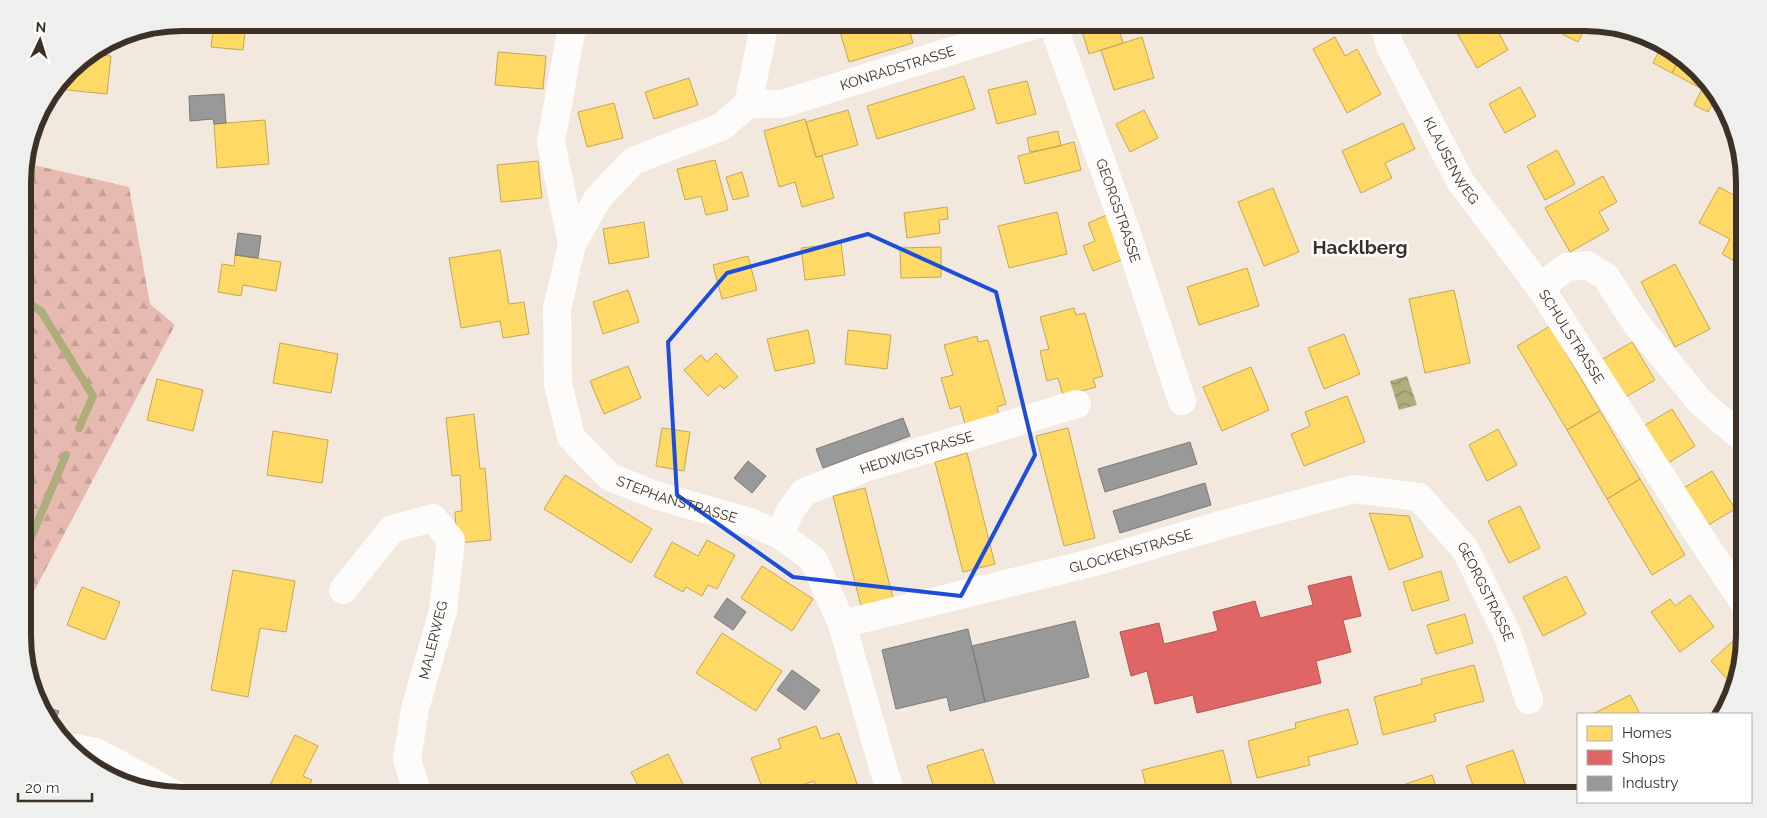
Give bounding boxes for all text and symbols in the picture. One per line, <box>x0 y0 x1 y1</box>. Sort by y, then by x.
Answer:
north arrow <box>15 15 65 65</box>
text: N <box>35 19 47 35</box>
street label: KONRADSTRASSE <box>838 42 957 93</box>
street label: KLAUSENWEG <box>1420 114 1483 207</box>
street label: GEORGSTRASSE <box>1093 156 1144 265</box>
district label: Hacklberg <box>1312 236 1408 258</box>
street label: SCHULSTRASSE <box>1536 287 1608 386</box>
street label: HEDWIGSTRASSE <box>857 428 975 477</box>
street label: STEPHANSTRASSE <box>614 472 739 526</box>
street label: GLOCKENSTRASSE <box>1068 526 1194 576</box>
street label: GEORGSTRASSE <box>1454 538 1517 643</box>
street label: MALERWEG <box>416 599 450 681</box>
legend <box>1577 713 1752 803</box>
text: Homes <box>1622 724 1672 742</box>
text: Shops <box>1622 749 1665 767</box>
scale bar <box>18 770 91 802</box>
text: Industry <box>1622 774 1678 792</box>
text: 20 m <box>25 779 60 797</box>

